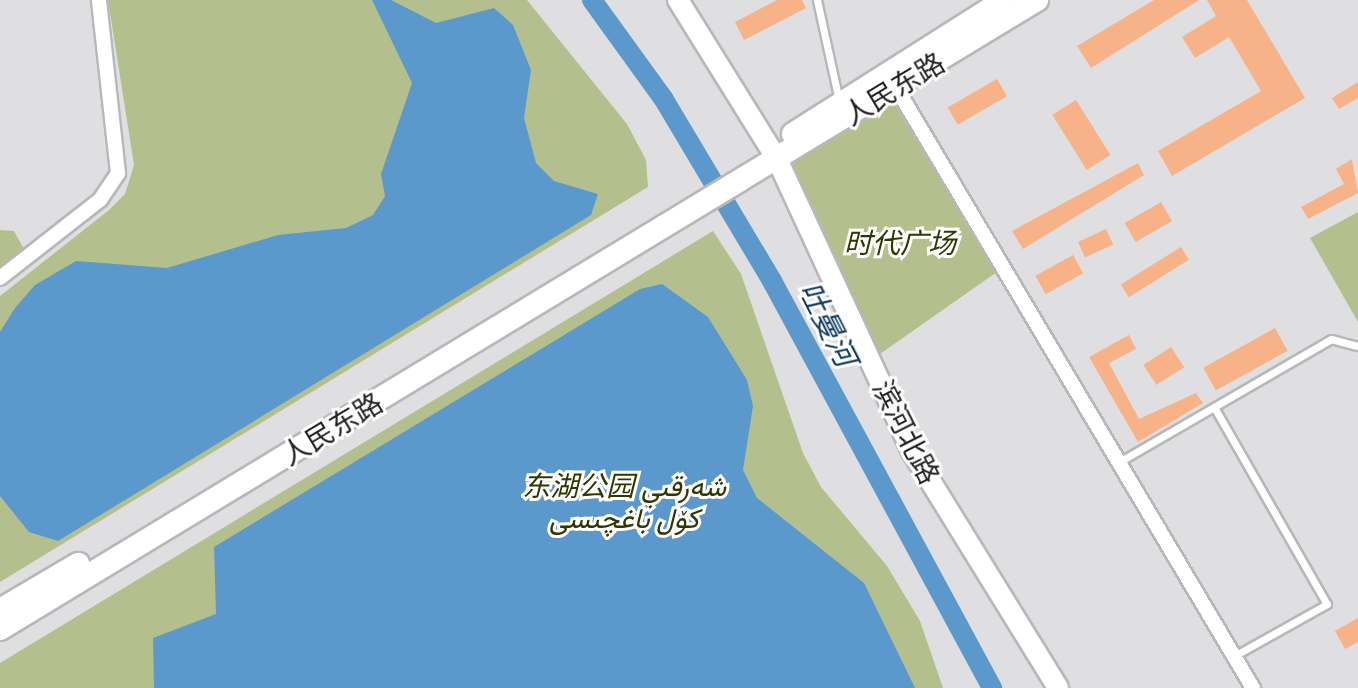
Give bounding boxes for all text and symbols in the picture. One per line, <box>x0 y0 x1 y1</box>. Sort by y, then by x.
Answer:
street label: 人民东路 <box>837 46 951 132</box>
park label: 时代广场 <box>844 226 956 260</box>
water label: 吐曼河 <box>792 276 864 372</box>
street label: 滨河北路 <box>866 374 946 490</box>
street label: 人民东路 <box>275 386 389 472</box>
park label: 东湖公园 شەرقىي كۆل باغچىسى <box>522 469 726 535</box>

